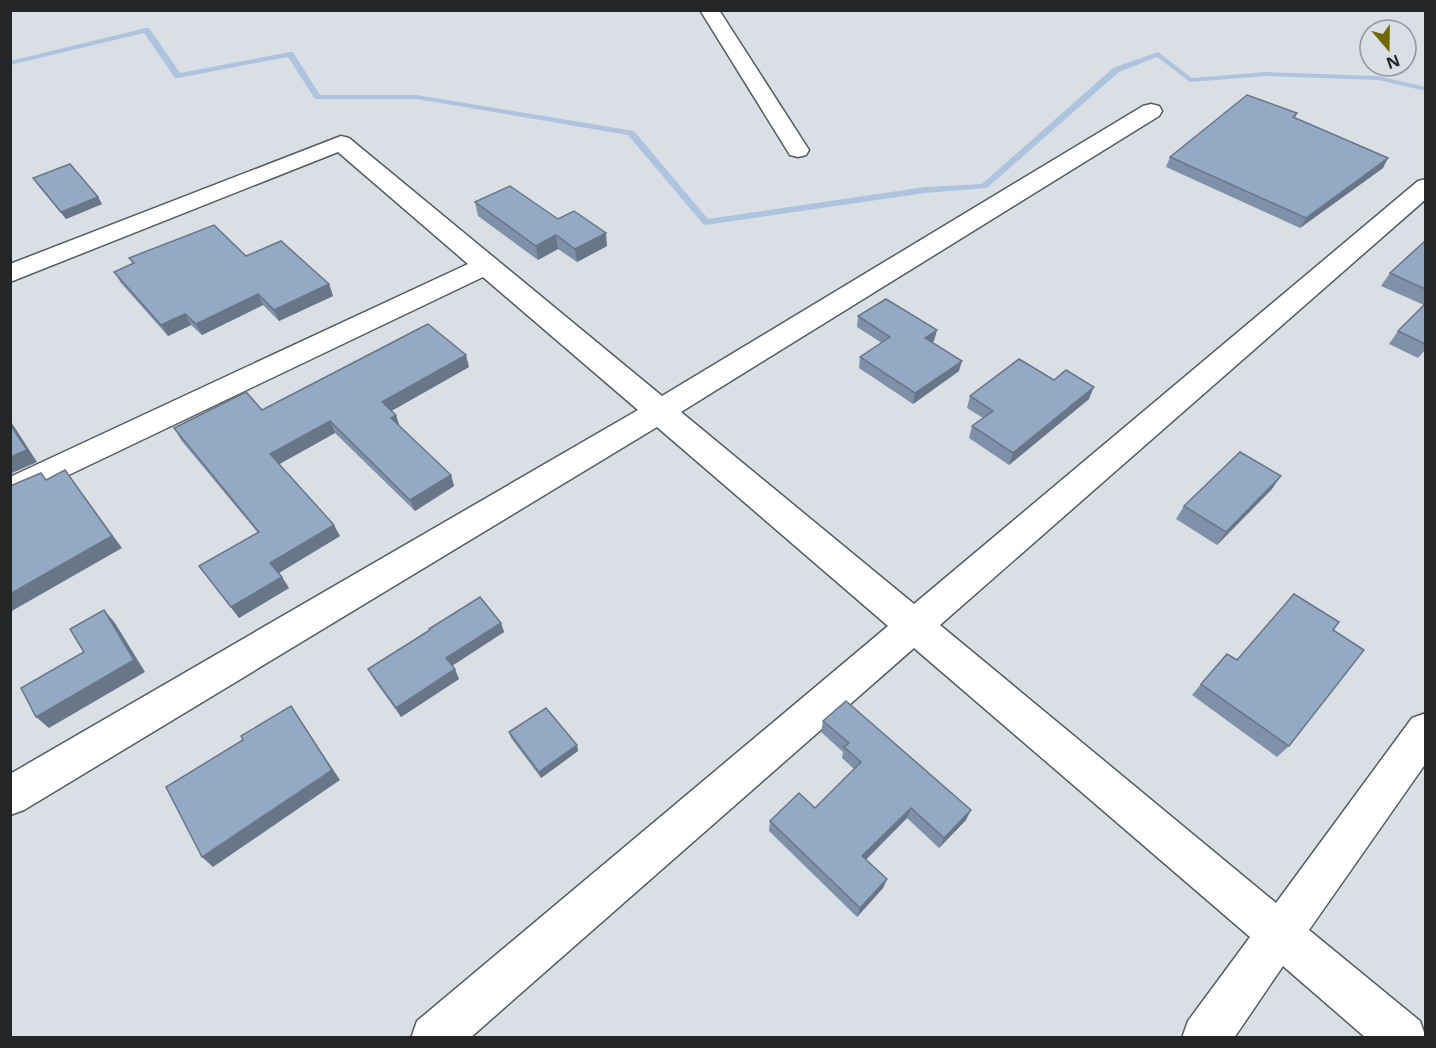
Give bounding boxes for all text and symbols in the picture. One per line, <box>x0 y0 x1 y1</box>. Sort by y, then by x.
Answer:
north arrow <box>1358 18 1418 78</box>
text: N <box>1383 50 1403 75</box>

